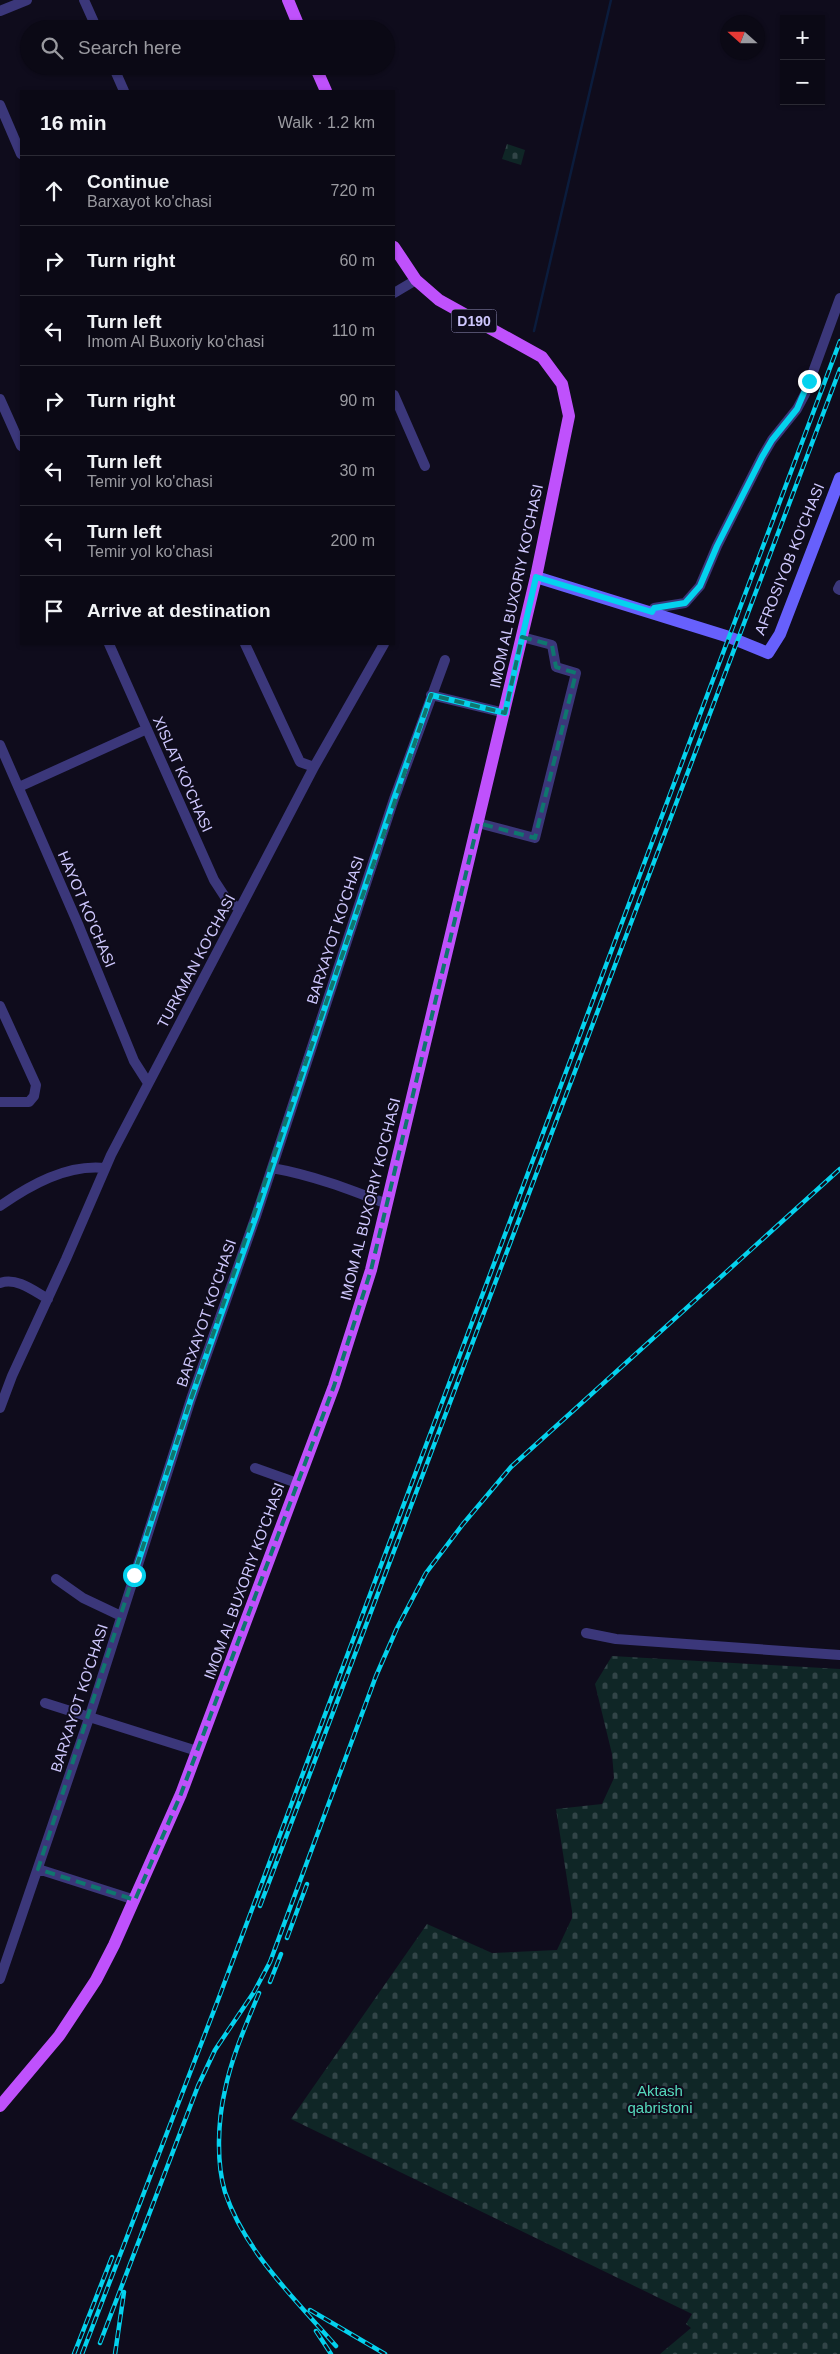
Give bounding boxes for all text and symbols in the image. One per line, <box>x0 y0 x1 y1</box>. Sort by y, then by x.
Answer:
north arrow <box>720 15 765 60</box>
map controls <box>780 15 825 105</box>
button: + <box>780 15 825 60</box>
search box <box>20 20 395 75</box>
icon: search <box>38 34 66 62</box>
text: Search here <box>78 37 182 58</box>
button: − <box>780 60 825 105</box>
text: 16 min <box>40 111 107 134</box>
text: Walk · 1.2 km <box>278 114 375 131</box>
text: Continue <box>87 171 169 192</box>
icon: ahead <box>40 177 68 205</box>
text: 720 m <box>331 182 375 199</box>
text: Barxayot ko'chasi <box>87 193 212 210</box>
icon: right <box>40 247 68 275</box>
text: Turn right <box>87 250 175 271</box>
text: 60 m <box>339 252 375 269</box>
road number: D190 <box>452 310 496 332</box>
text: Turn left <box>87 311 162 332</box>
icon: left <box>40 317 68 345</box>
text: 110 m <box>332 322 375 339</box>
text: Imom Al Buxoriy ko'chasi <box>87 333 264 350</box>
route end <box>798 370 821 393</box>
icon: right <box>40 387 68 415</box>
text: Turn right <box>87 390 175 411</box>
text: 90 m <box>339 392 375 409</box>
text: Turn left <box>87 451 162 472</box>
icon: left <box>40 457 68 485</box>
text: 30 m <box>339 462 375 479</box>
text: Temir yol ko'chasi <box>87 473 213 490</box>
street label: AFROSIYOB KO'CHASI <box>751 481 827 637</box>
street label: IMOM AL BUXORIY KO'CHASI <box>486 483 546 689</box>
text: Turn left <box>87 521 162 542</box>
icon: left <box>40 527 68 555</box>
text: 200 m <box>331 532 375 549</box>
text: Temir yol ko'chasi <box>87 543 213 560</box>
icon: arrive <box>40 597 68 625</box>
text: Arrive at destination <box>87 600 271 621</box>
street label: XISLAT KO'CHASI <box>150 714 216 834</box>
street label: HAYOT KO'CHASI <box>55 848 119 970</box>
street label: BARXAYOT KO'CHASI <box>303 854 367 1006</box>
street label: TURKMAN KO'CHASI <box>154 891 238 1031</box>
street label: IMOM AL BUXORIY KO'CHASI <box>337 1096 403 1302</box>
street label: BARXAYOT KO'CHASI <box>173 1237 239 1389</box>
street label: IMOM AL BUXORIY KO'CHASI <box>200 1480 288 1682</box>
route start <box>123 1564 146 1587</box>
street label: BARXAYOT KO'CHASI <box>47 1622 111 1774</box>
park label: Aktash qabristoni <box>627 2082 693 2116</box>

